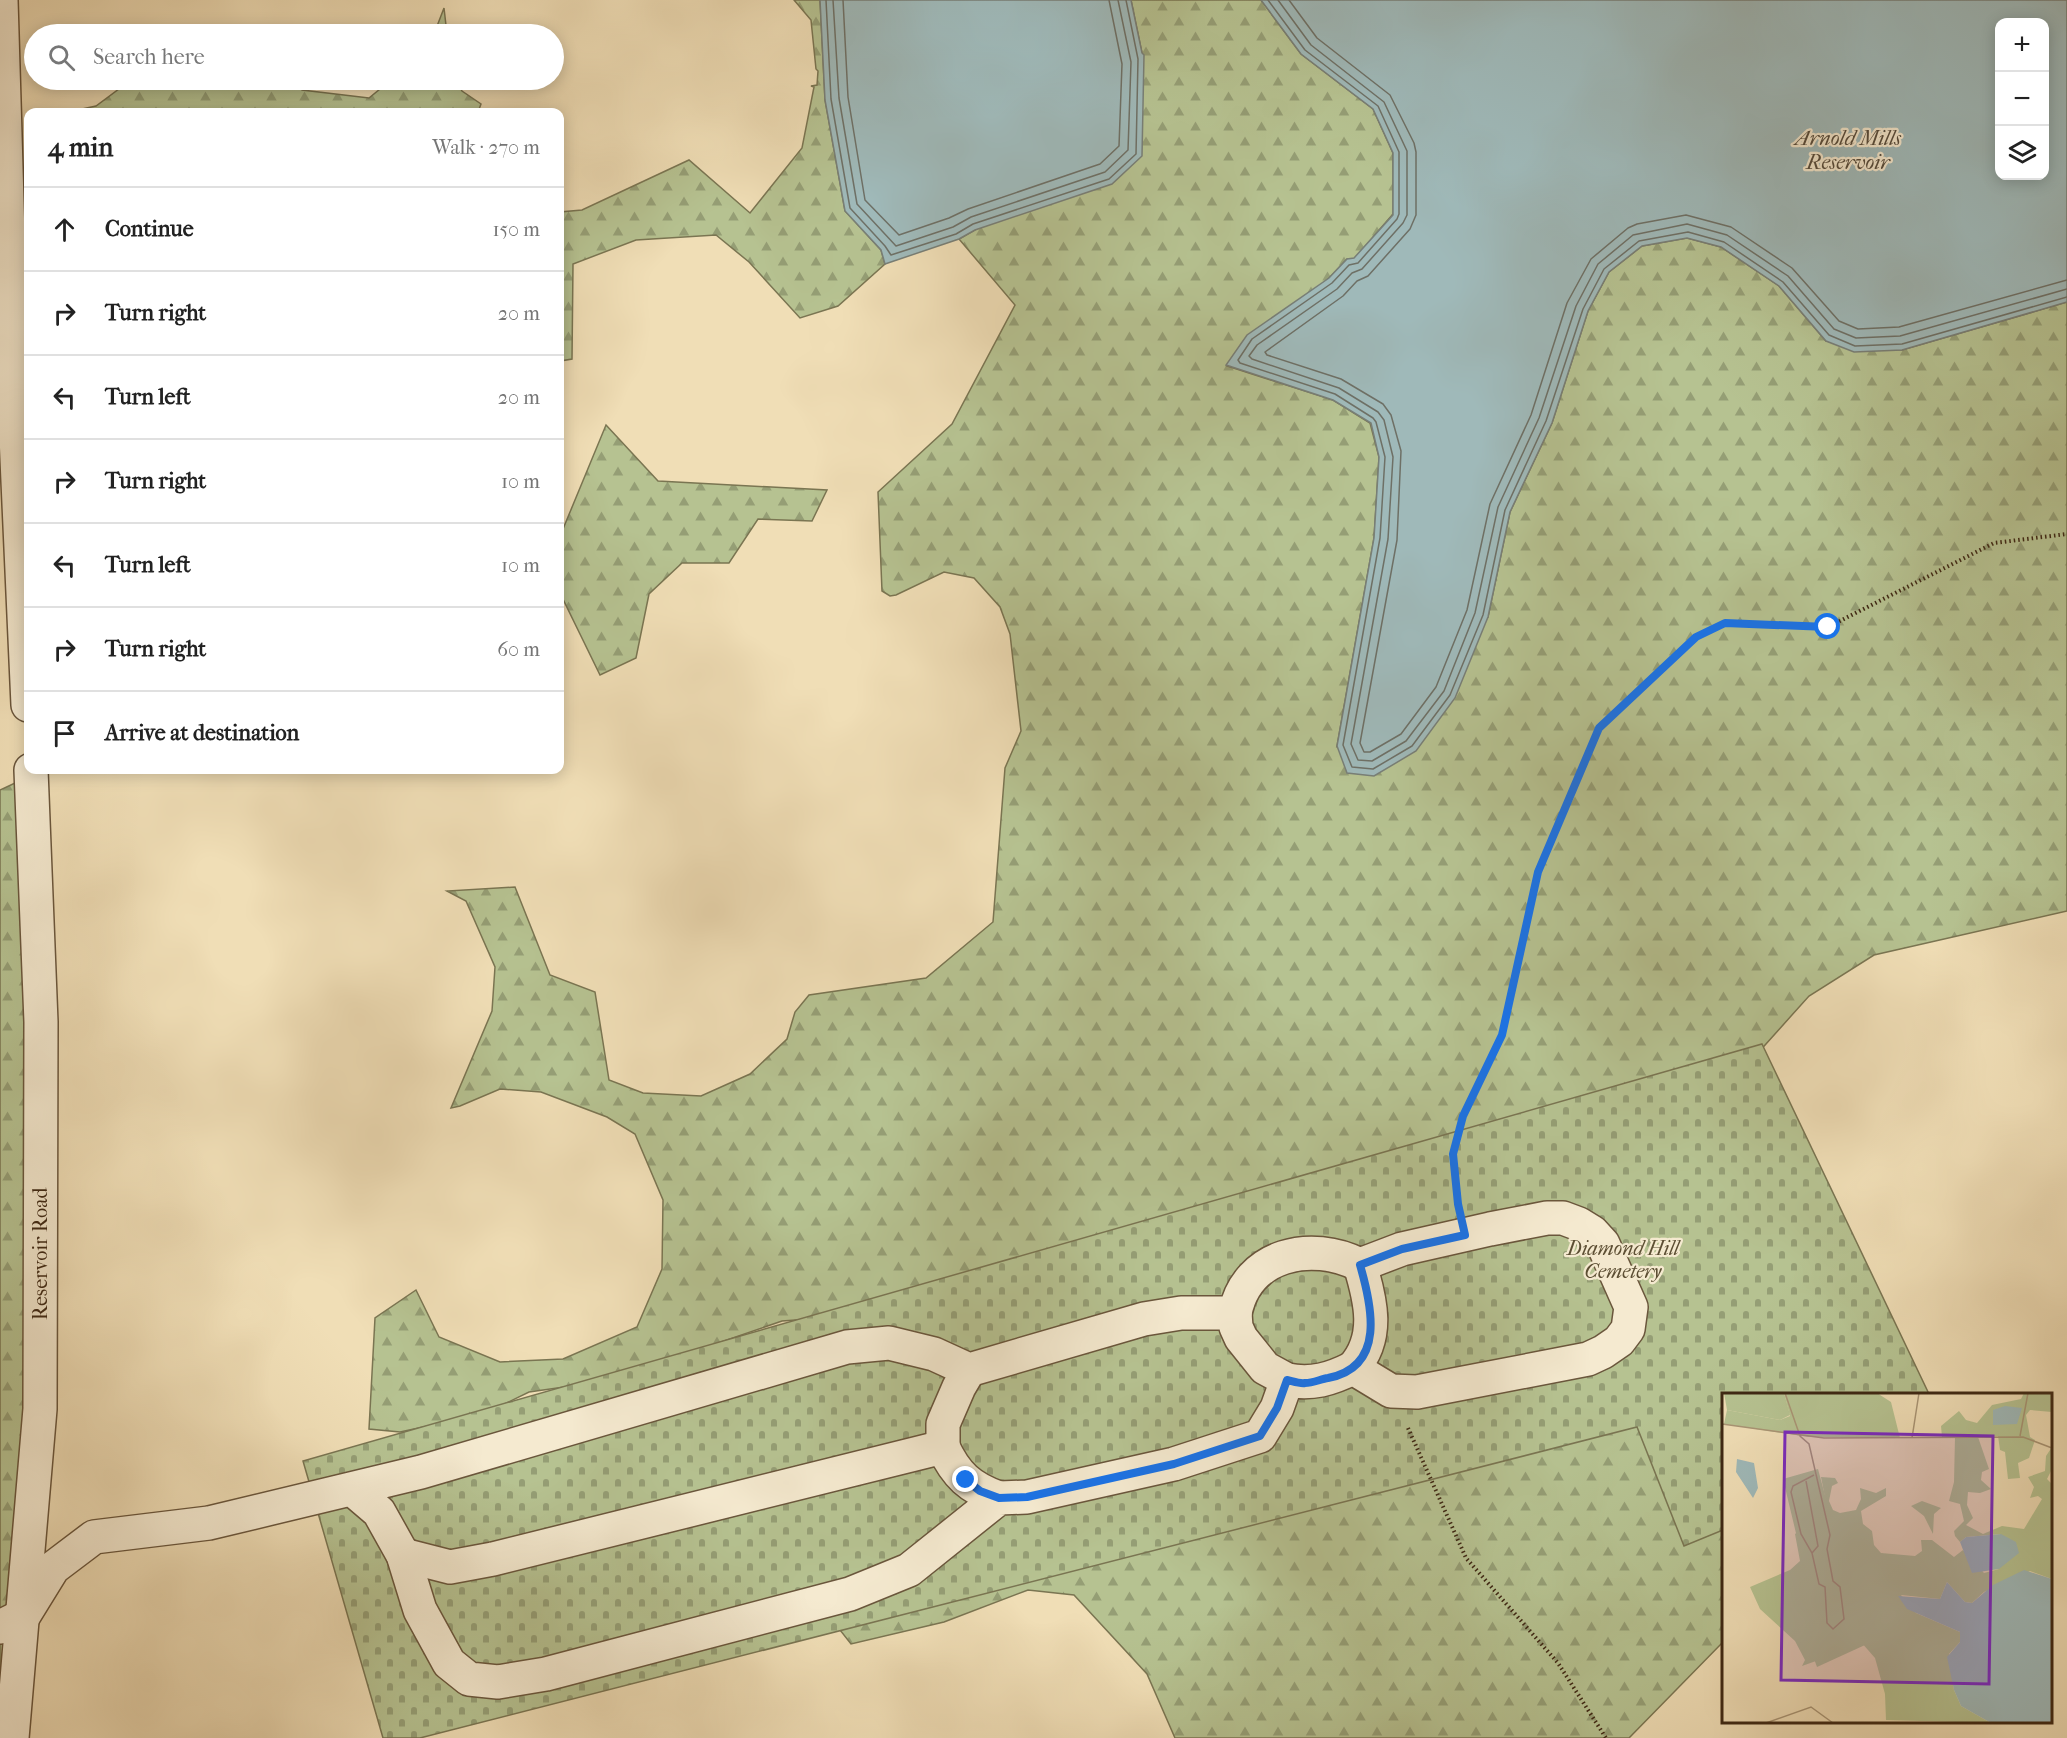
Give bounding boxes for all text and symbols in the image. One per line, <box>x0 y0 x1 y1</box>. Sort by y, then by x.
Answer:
map controls <box>1995 18 2049 180</box>
button: + <box>1995 18 2049 72</box>
search box <box>24 24 564 90</box>
icon: search <box>45 41 78 74</box>
text: Search here <box>93 44 205 70</box>
button: − <box>1995 72 2049 126</box>
water label: Arnold Mills Reservoir <box>1792 126 1902 174</box>
button: layers <box>1995 126 2049 180</box>
text: 4 min <box>48 132 113 163</box>
text: Walk · 270 m <box>432 136 540 159</box>
icon: ahead <box>48 213 81 246</box>
text: Continue <box>105 216 194 242</box>
text: 150 m <box>492 218 540 241</box>
icon: right <box>48 297 81 330</box>
text: Turn right <box>105 300 206 326</box>
text: 20 m <box>498 302 540 325</box>
icon: left <box>48 381 81 414</box>
text: Turn left <box>105 384 191 410</box>
text: 20 m <box>498 386 540 409</box>
icon: right <box>48 465 81 498</box>
text: Turn right <box>105 468 206 494</box>
text: 10 m <box>501 470 540 493</box>
icon: left <box>48 549 81 582</box>
text: Turn left <box>105 552 191 578</box>
text: 10 m <box>501 554 540 577</box>
route start <box>1814 613 1840 639</box>
icon: right <box>48 633 81 666</box>
text: Turn right <box>105 636 206 662</box>
text: 60 m <box>497 638 540 661</box>
icon: arrive <box>48 717 81 750</box>
text: Arrive at destination <box>105 720 299 746</box>
street label: Reservoir Road <box>29 1187 52 1320</box>
park label: Diamond Hill Cemetery <box>1565 1237 1681 1283</box>
inset map <box>1722 1393 2052 1723</box>
route end <box>952 1466 978 1492</box>

